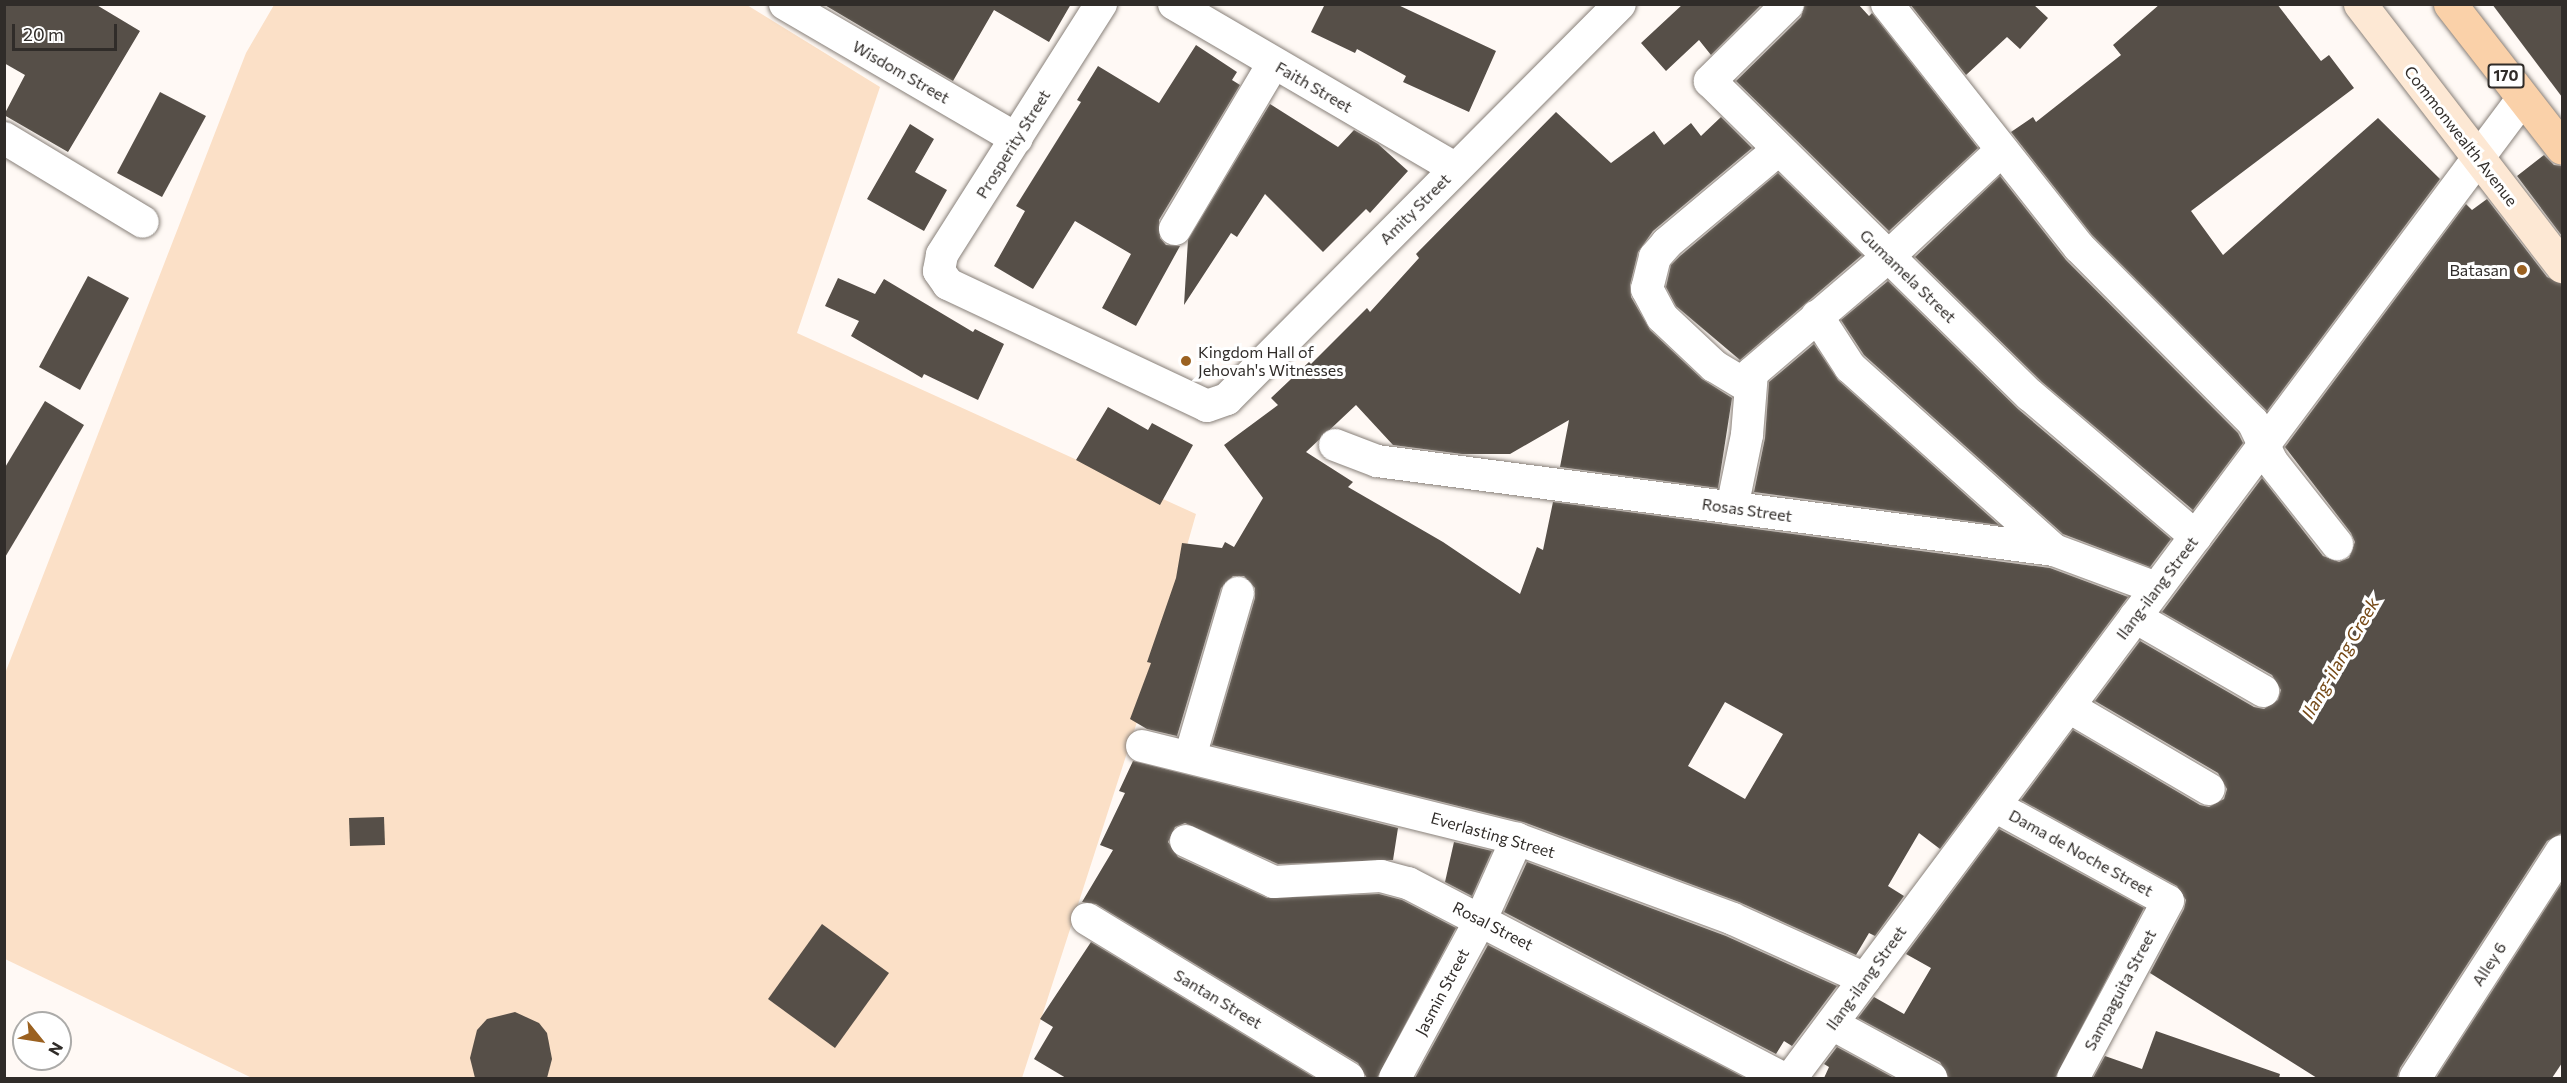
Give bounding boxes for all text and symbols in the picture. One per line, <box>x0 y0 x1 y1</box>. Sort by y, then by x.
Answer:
scale bar <box>15 12 120 50</box>
text: 20 m <box>23 23 64 45</box>
street label: Wisdom Street <box>849 36 953 108</box>
street label: Faith Street <box>1272 57 1356 117</box>
street label: Commonwealth Avenue <box>2400 62 2522 210</box>
road number: 170 <box>2486 64 2526 88</box>
street label: Prosperity Street <box>972 86 1054 202</box>
street label: Amity Street <box>1376 170 1454 248</box>
street label: Gumamela Street <box>1856 225 1960 327</box>
place label: Batasan <box>2450 260 2508 280</box>
marker: Batasan <box>2513 261 2531 279</box>
place label: Kingdom Hall of Jehovah's Witnesses <box>1198 342 1344 380</box>
marker: Kingdom Hall of Jehovah's Witnesses <box>1179 354 1193 368</box>
street label: Rosas Street <box>1701 494 1793 526</box>
street label: Ilang-ilang Street <box>2112 533 2202 643</box>
water label: Ilang-ilang Creek <box>2297 594 2383 722</box>
street label: Dama de Noche Street <box>2006 805 2156 901</box>
street label: Everlasting Street <box>1429 808 1557 862</box>
street label: Rosal Street <box>1450 898 1536 954</box>
street label: Ilang-ilang Street <box>1822 922 1910 1034</box>
street label: Sampaguita Street <box>2080 926 2160 1054</box>
street label: Alley 6 <box>2468 938 2510 990</box>
street label: Jasmin Street <box>1411 945 1473 1039</box>
street label: Santan Street <box>1170 965 1266 1033</box>
north arrow <box>12 1011 72 1071</box>
text: N <box>45 1039 68 1059</box>

